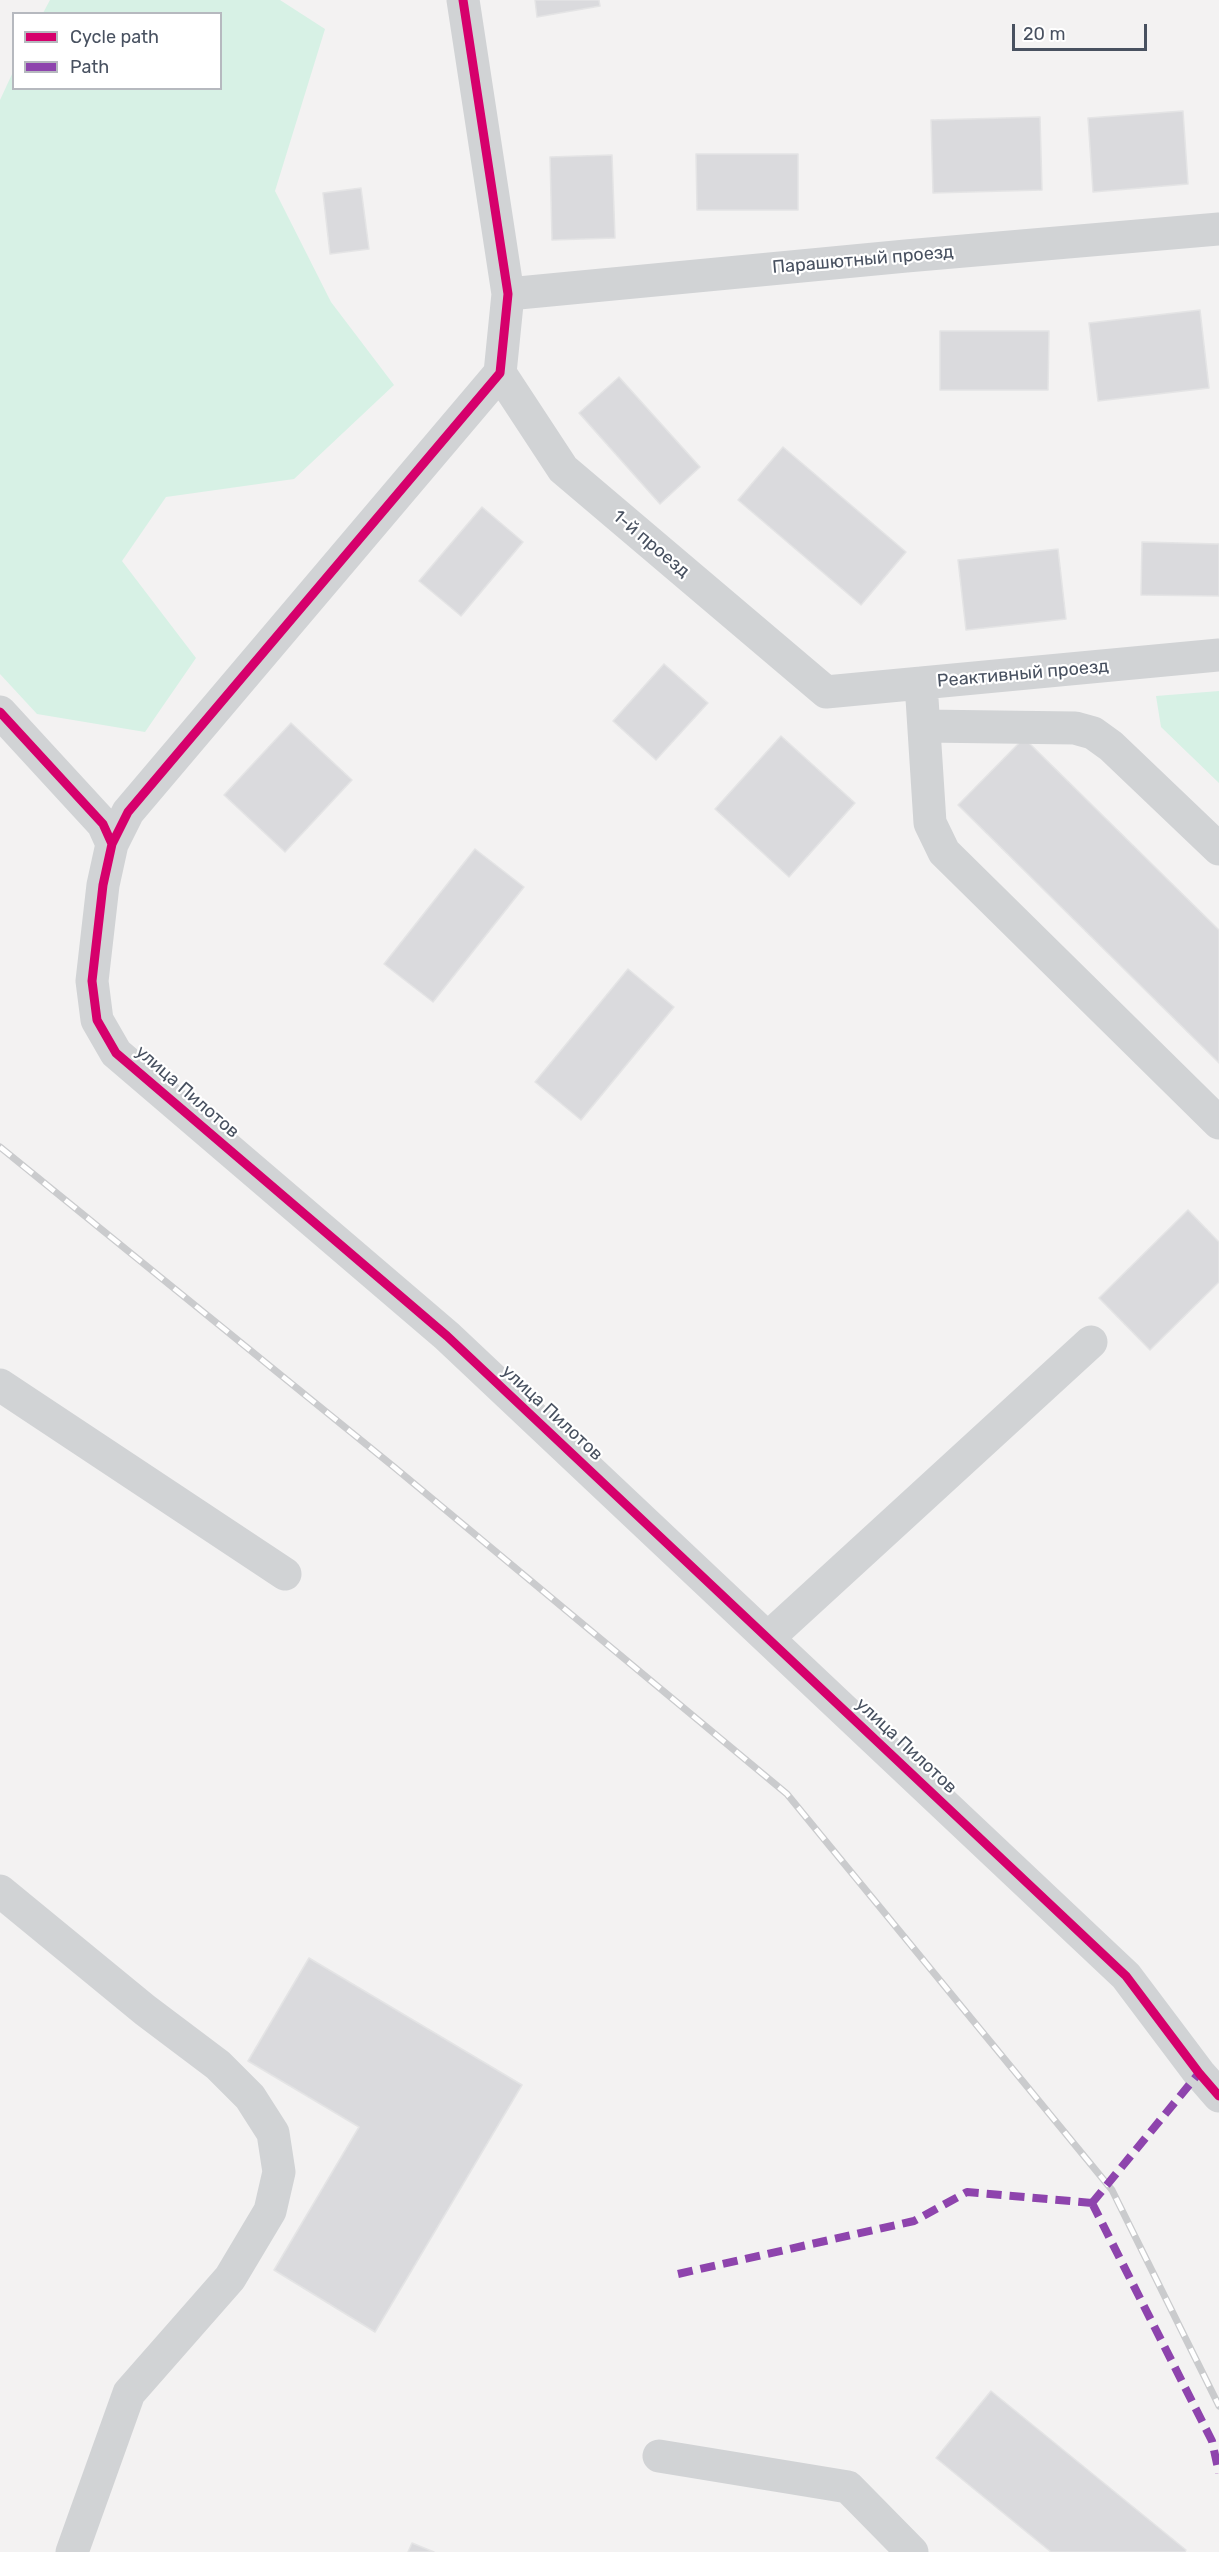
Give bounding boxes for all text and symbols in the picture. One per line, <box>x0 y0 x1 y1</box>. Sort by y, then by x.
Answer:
legend <box>12 12 222 90</box>
scale bar <box>1015 12 1150 50</box>
text: 20 m <box>1023 23 1065 45</box>
text: Cycle path <box>70 26 159 48</box>
text: Path <box>70 56 109 78</box>
street label: Парашютный проезд <box>771 241 955 279</box>
street label: 1-й проезд <box>608 506 694 582</box>
street label: Реактивный проезд <box>936 656 1110 692</box>
street label: улица Пилотов <box>131 1041 243 1143</box>
street label: улица Пилотов <box>497 1361 607 1465</box>
street label: улица Пилотов <box>851 1694 961 1798</box>

